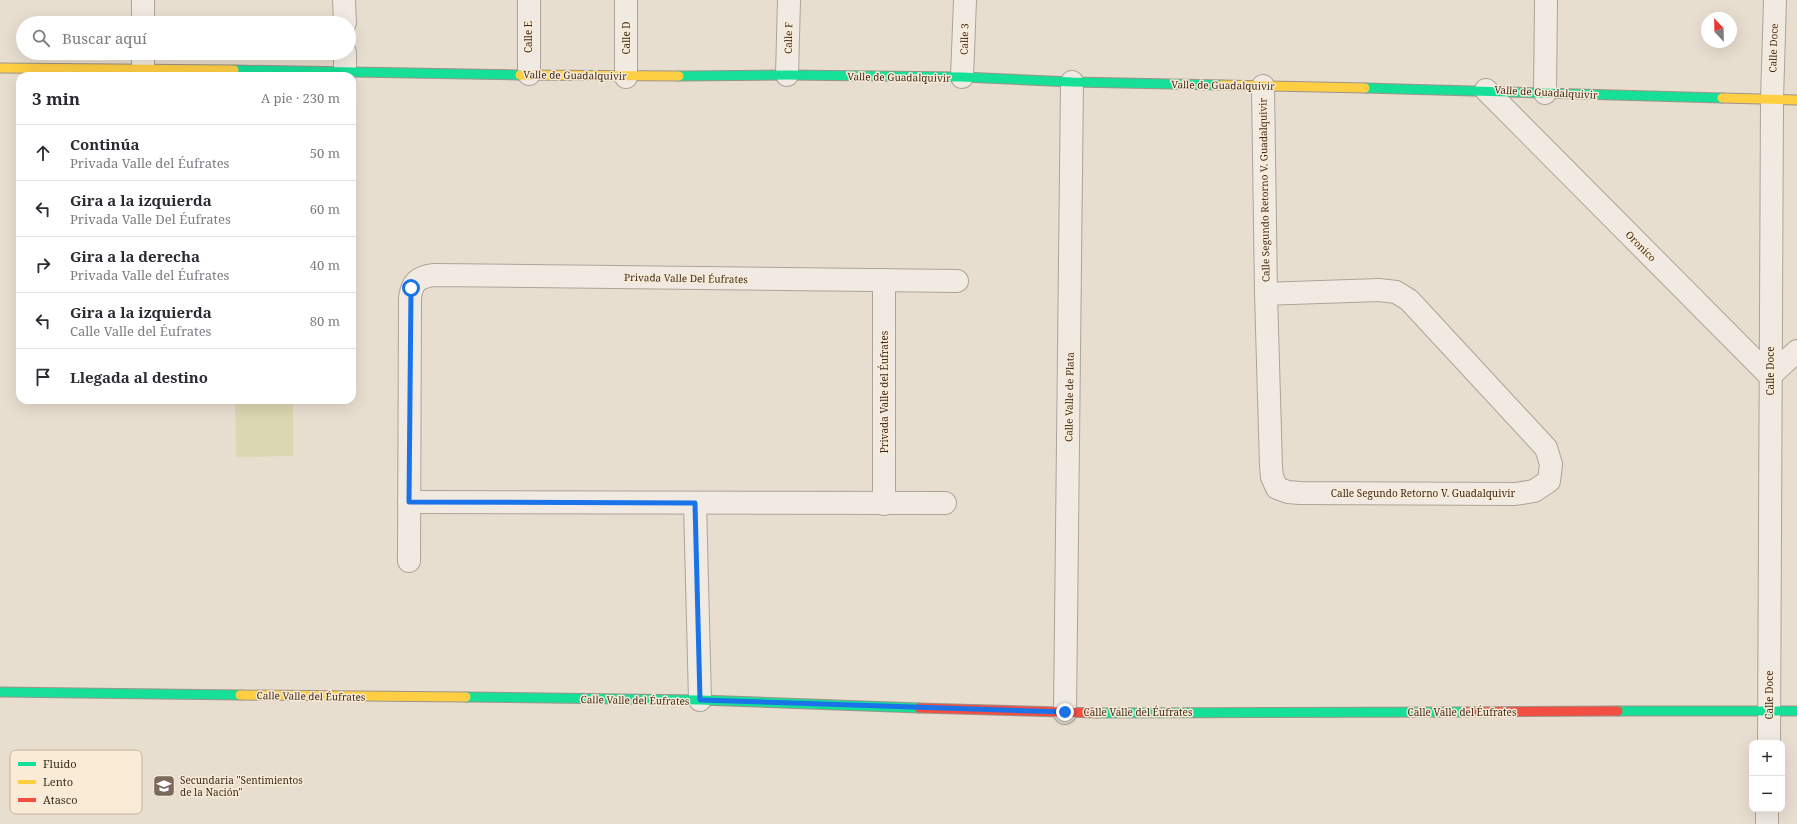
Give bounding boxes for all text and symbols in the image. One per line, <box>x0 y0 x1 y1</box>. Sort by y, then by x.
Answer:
north arrow <box>1701 12 1737 48</box>
search box <box>16 16 356 60</box>
street label: Calle E <box>521 21 535 53</box>
street label: Calle D <box>619 21 633 55</box>
street label: Calle F <box>781 22 795 54</box>
street label: Calle 3 <box>956 23 972 55</box>
street label: Calle Doce <box>1765 23 1781 73</box>
icon: search <box>30 27 52 49</box>
text: Buscar aquí <box>62 28 147 48</box>
street label: Valle de Guadalquivir <box>523 67 627 83</box>
street label: Valle de Guadalquivir <box>847 69 951 85</box>
street label: Valle de Guadalquivir <box>1171 77 1275 93</box>
street label: Valle de Guadalquivir <box>1494 82 1598 102</box>
text: 3 min <box>32 87 80 110</box>
text: A pie · 230 m <box>261 89 340 107</box>
street label: Calle Segundo Retorno V. Guadalquivir <box>1255 97 1273 282</box>
text: Continúa <box>70 134 140 154</box>
icon: ahead <box>32 142 54 164</box>
text: 50 m <box>310 144 340 162</box>
text: Privada Valle del Éufrates <box>70 154 229 172</box>
text: Gira a la izquierda <box>70 190 212 210</box>
icon: left <box>32 198 54 220</box>
text: 60 m <box>310 200 340 218</box>
text: Privada Valle Del Éufrates <box>70 210 231 228</box>
street label: Oronico <box>1623 228 1660 265</box>
text: Gira a la derecha <box>70 246 200 266</box>
icon: right <box>32 254 54 276</box>
text: 40 m <box>310 256 340 274</box>
text: Privada Valle del Éufrates <box>70 266 229 284</box>
street label: Privada Valle Del Éufrates <box>624 270 748 286</box>
route start <box>402 279 420 297</box>
text: Gira a la izquierda <box>70 302 212 322</box>
icon: left <box>32 310 54 332</box>
text: 80 m <box>310 312 340 330</box>
text: Calle Valle del Éufrates <box>70 322 211 340</box>
street label: Privada Valle del Éufrates <box>877 330 891 453</box>
street label: Calle Doce <box>1763 346 1777 396</box>
street label: Calle Valle de Plata <box>1061 352 1077 442</box>
icon: arrive <box>32 366 54 388</box>
text: Llegada al destino <box>70 367 208 387</box>
street label: Calle Segundo Retorno V. Guadalquivir <box>1331 486 1515 500</box>
street label: Calle Doce <box>1762 670 1776 720</box>
street label: Calle Valle del Éufrates <box>256 688 366 704</box>
street label: Calle Valle del Éufrates <box>580 692 690 708</box>
route end <box>1056 703 1074 721</box>
street label: Calle Valle del Éufrates <box>1084 705 1193 719</box>
street label: Calle Valle del Éufrates <box>1408 705 1517 719</box>
map controls <box>1749 740 1785 812</box>
button: + <box>1749 740 1785 776</box>
legend <box>10 750 142 814</box>
text: Fluido <box>43 756 77 771</box>
school or university icon: Secundaria "Sentimientos de la Nación" <box>151 773 177 799</box>
place label: Secundaria "Sentimientos de la Nación" <box>180 773 303 799</box>
text: Lento <box>43 774 73 789</box>
button: − <box>1749 776 1785 812</box>
text: Atasco <box>43 792 78 807</box>

